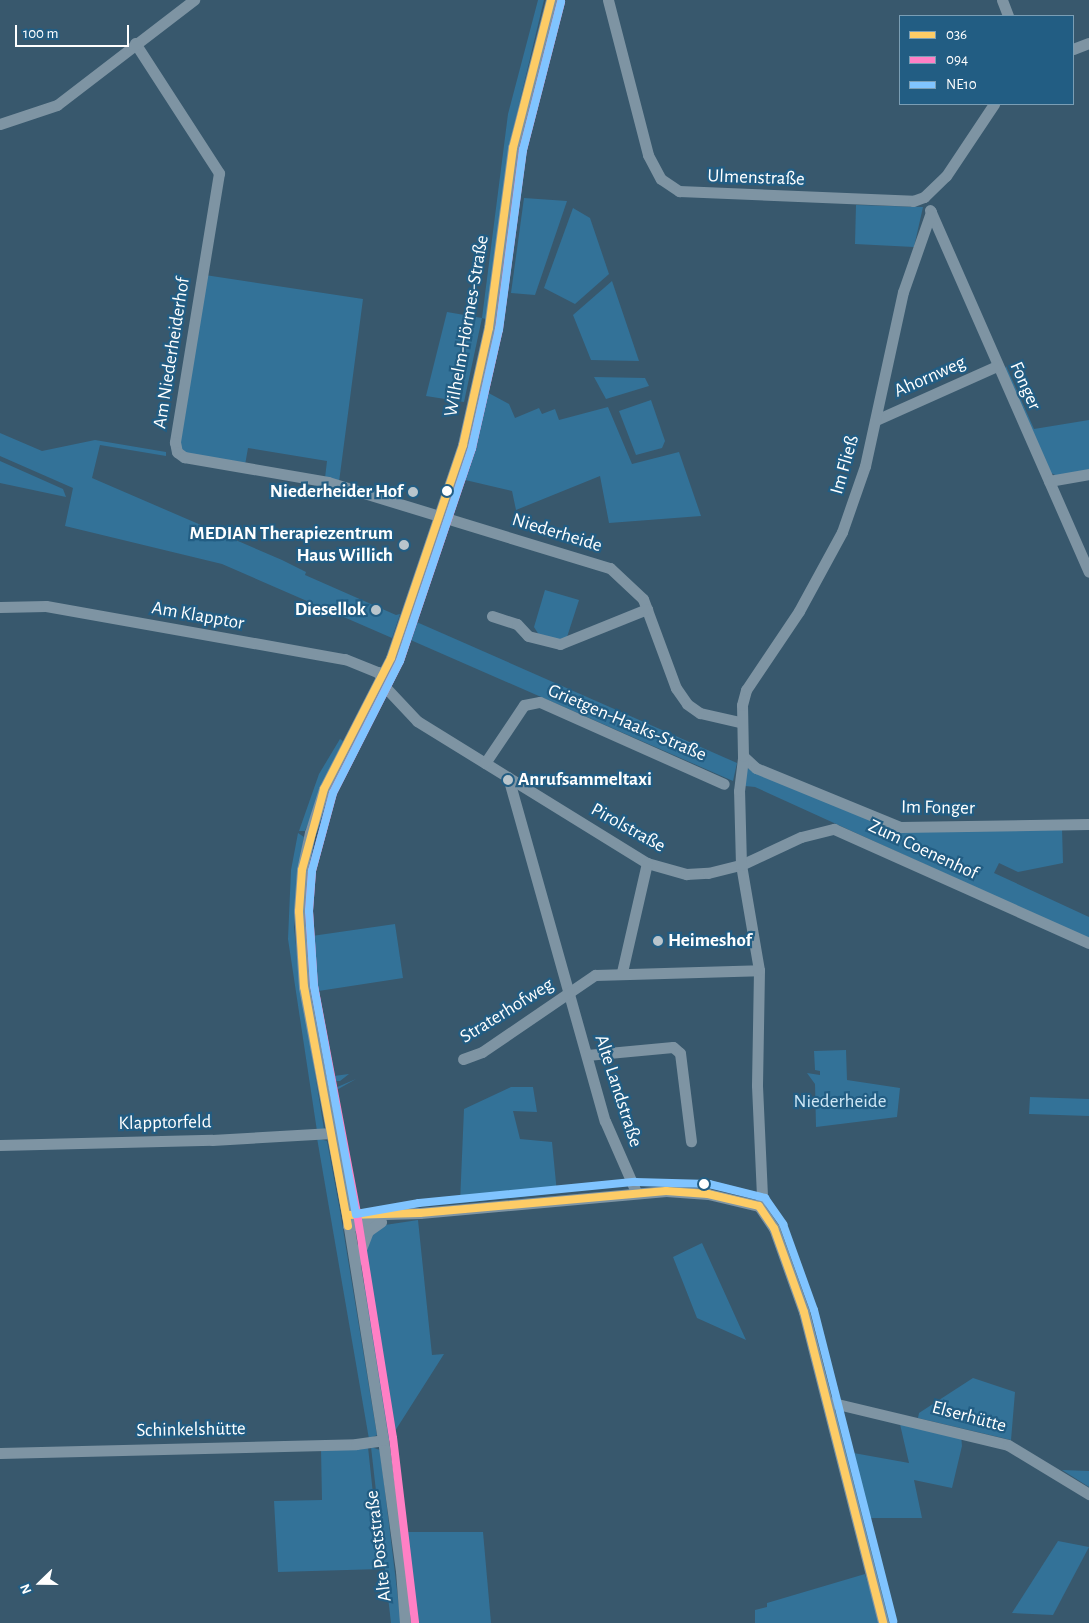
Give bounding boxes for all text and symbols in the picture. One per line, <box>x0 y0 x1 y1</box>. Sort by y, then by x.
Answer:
scale bar <box>18 15 131 47</box>
legend <box>899 15 1074 105</box>
text: 100 m <box>23 26 58 41</box>
text: 036 <box>946 27 967 42</box>
text: 094 <box>946 52 968 67</box>
text: NE10 <box>946 77 977 92</box>
street label: Ulmenstraße <box>707 165 805 191</box>
street label: Wilhelm-Hörmes-Straße <box>440 234 494 418</box>
street label: Am Niederheiderhof <box>149 276 195 430</box>
street label: Ahornweg <box>891 351 969 403</box>
street label: Fonger <box>1004 358 1046 414</box>
street label: Im Fließ <box>826 433 864 497</box>
place label: Niederheider Hof <box>270 481 403 503</box>
marker: Niederheider Hof <box>407 486 419 498</box>
unlabelled marker <box>442 486 452 496</box>
street label: Niederheide <box>509 509 605 557</box>
place label: MEDIAN Therapiezentrum Haus Willich <box>190 523 393 567</box>
marker: MEDIAN Therapiezentrum Haus Willich <box>397 538 411 552</box>
street label: Am Klapptor <box>150 597 246 635</box>
place label: Diesellok <box>295 599 366 621</box>
marker: Diesellok <box>370 604 382 616</box>
street label: Grietgen-Haaks-Straße <box>544 679 710 767</box>
place label: Anrufsammeltaxi <box>518 769 652 791</box>
marker: Anrufsammeltaxi <box>502 774 514 786</box>
street label: Im Fonger <box>901 796 975 820</box>
street label: Pirolstraße <box>587 798 669 858</box>
street label: Zum Coenenhof <box>865 815 981 885</box>
place label: Heimeshof <box>668 930 752 952</box>
marker: Heimeshof <box>652 935 664 947</box>
street label: Straterhofweg <box>456 973 558 1049</box>
street label: Alte Landstraße <box>589 1032 647 1150</box>
park label: Niederheide <box>794 1091 886 1113</box>
street label: Klapptorfeld <box>118 1111 212 1135</box>
unlabelled marker <box>699 1179 709 1189</box>
street label: Elserhütte <box>929 1396 1009 1438</box>
street label: Schinkelshütte <box>136 1418 246 1442</box>
street label: Alte Poststraße <box>361 1489 397 1603</box>
north arrow <box>15 1558 65 1608</box>
text: N <box>18 1581 34 1596</box>

